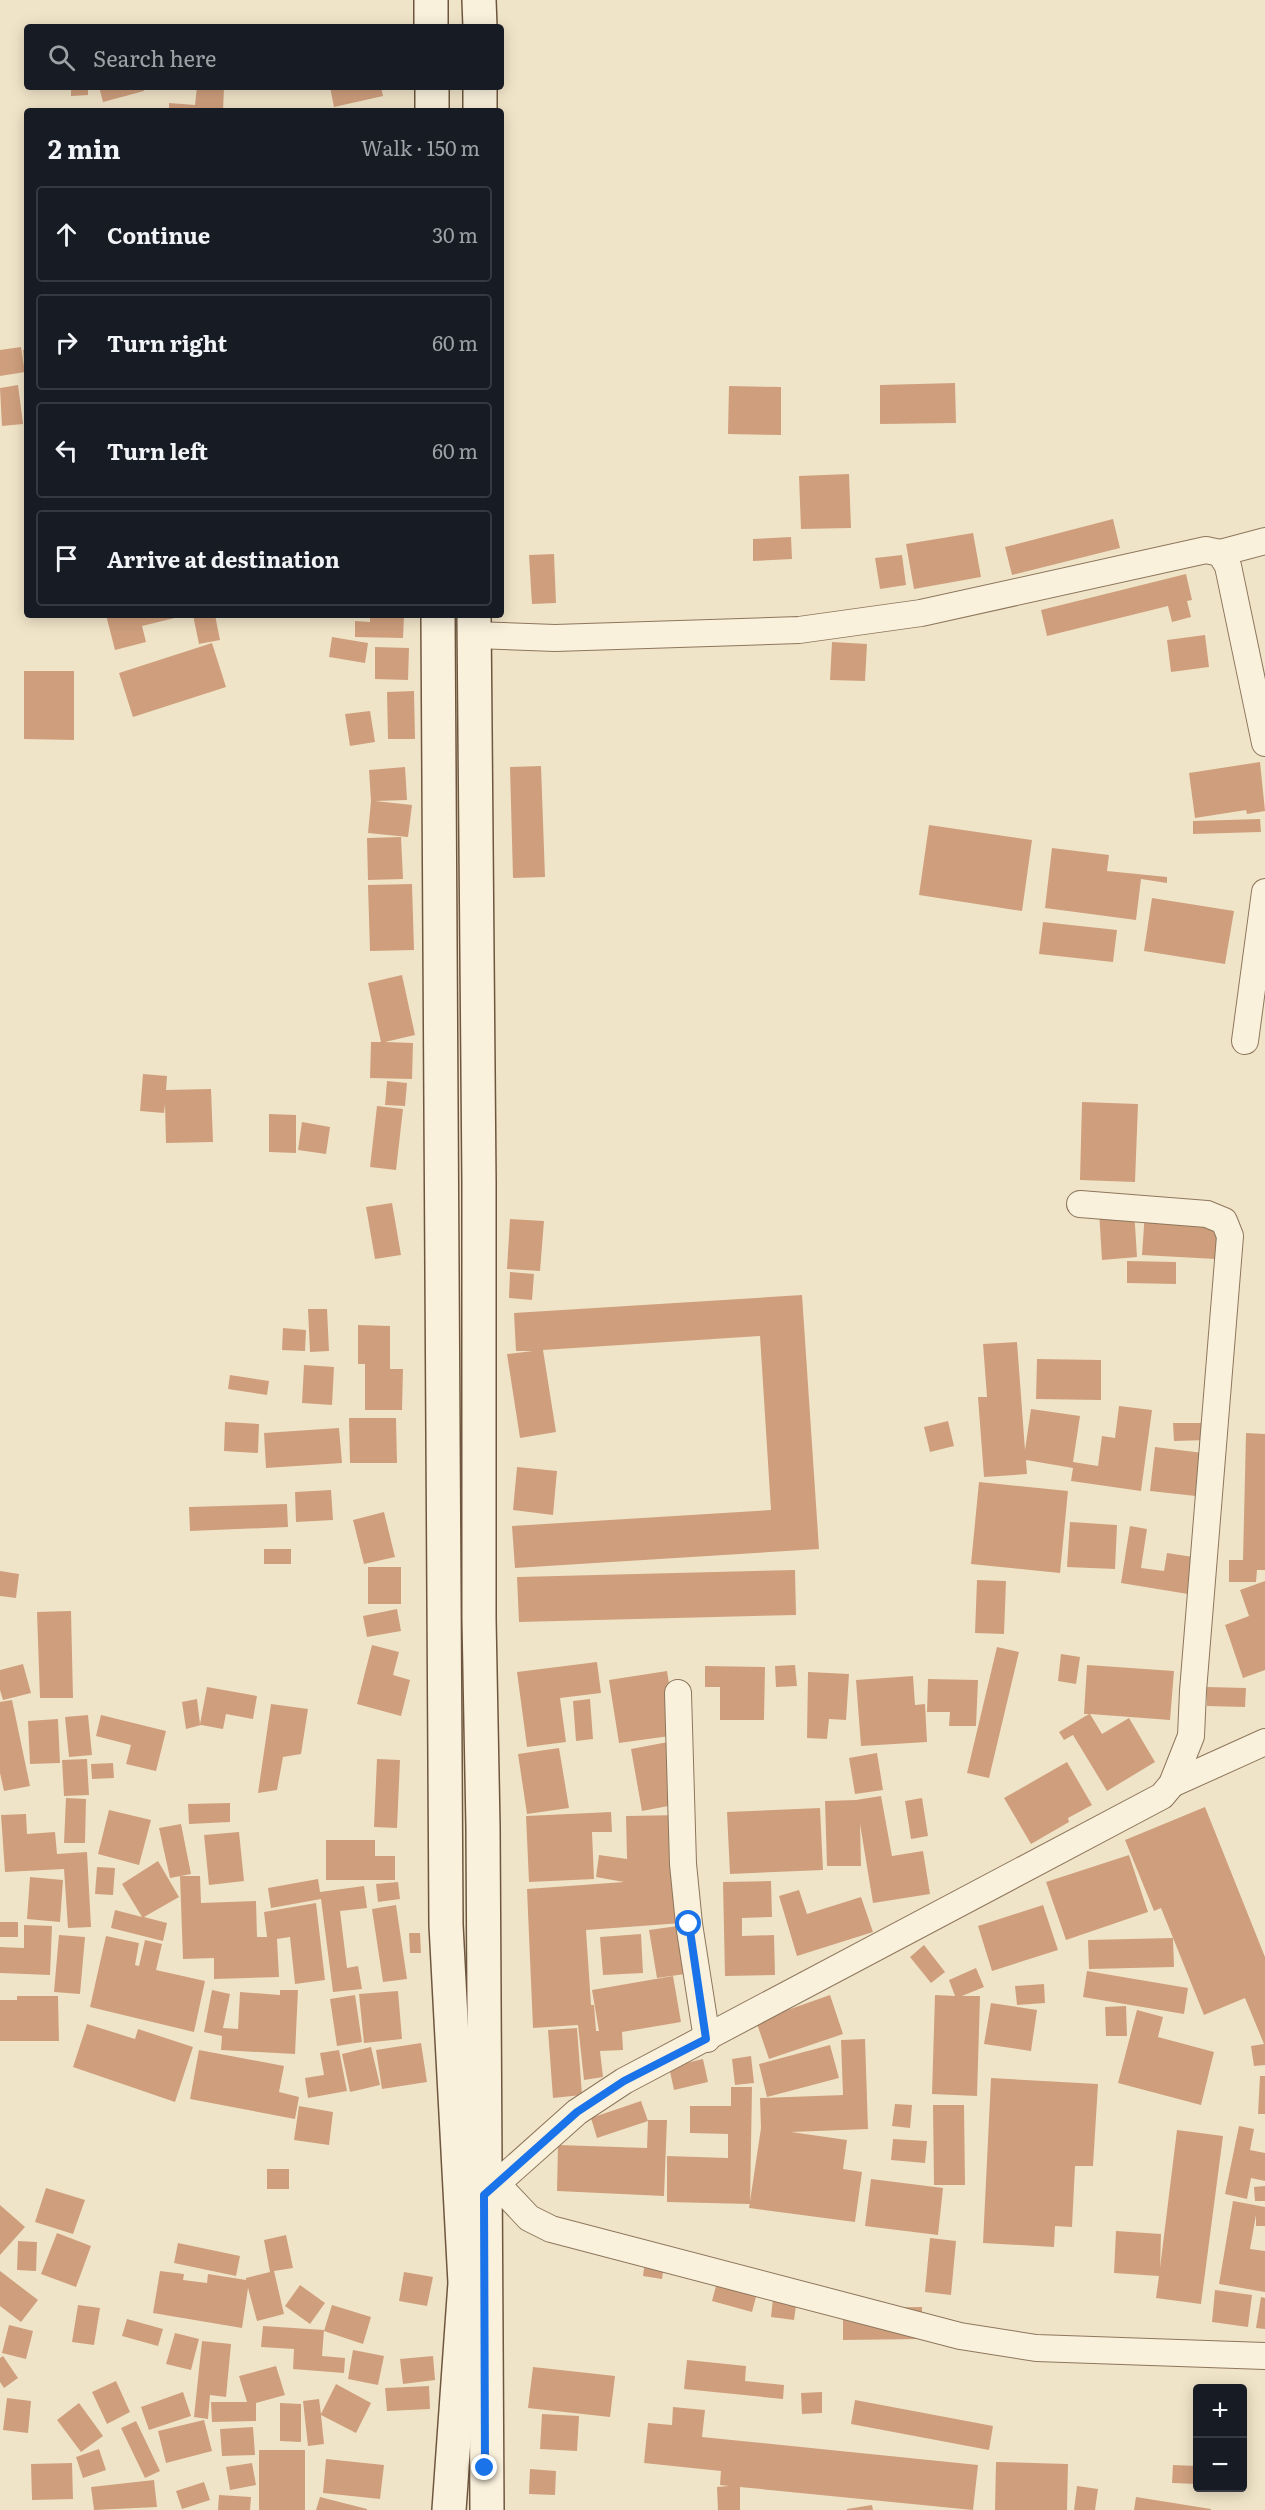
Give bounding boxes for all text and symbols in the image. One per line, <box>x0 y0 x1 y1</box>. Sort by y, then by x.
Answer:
search box <box>24 24 504 90</box>
icon: search <box>45 41 78 74</box>
text: Search here <box>93 41 216 74</box>
text: 2 min <box>48 128 121 167</box>
text: Walk · 150 m <box>361 132 480 162</box>
icon: ahead <box>50 218 83 251</box>
text: Continue <box>107 218 210 251</box>
text: 30 m <box>432 219 478 249</box>
icon: right <box>50 326 83 359</box>
text: Turn right <box>107 326 227 359</box>
text: 60 m <box>432 327 478 357</box>
icon: left <box>50 434 83 467</box>
text: Turn left <box>107 434 208 467</box>
text: 60 m <box>432 435 478 465</box>
icon: arrive <box>50 542 83 575</box>
text: Arrive at destination <box>107 542 340 575</box>
route start <box>675 1910 701 1936</box>
map controls <box>1193 2384 1247 2492</box>
button: + <box>1193 2384 1247 2438</box>
button: − <box>1193 2438 1247 2492</box>
route end <box>471 2454 497 2480</box>

